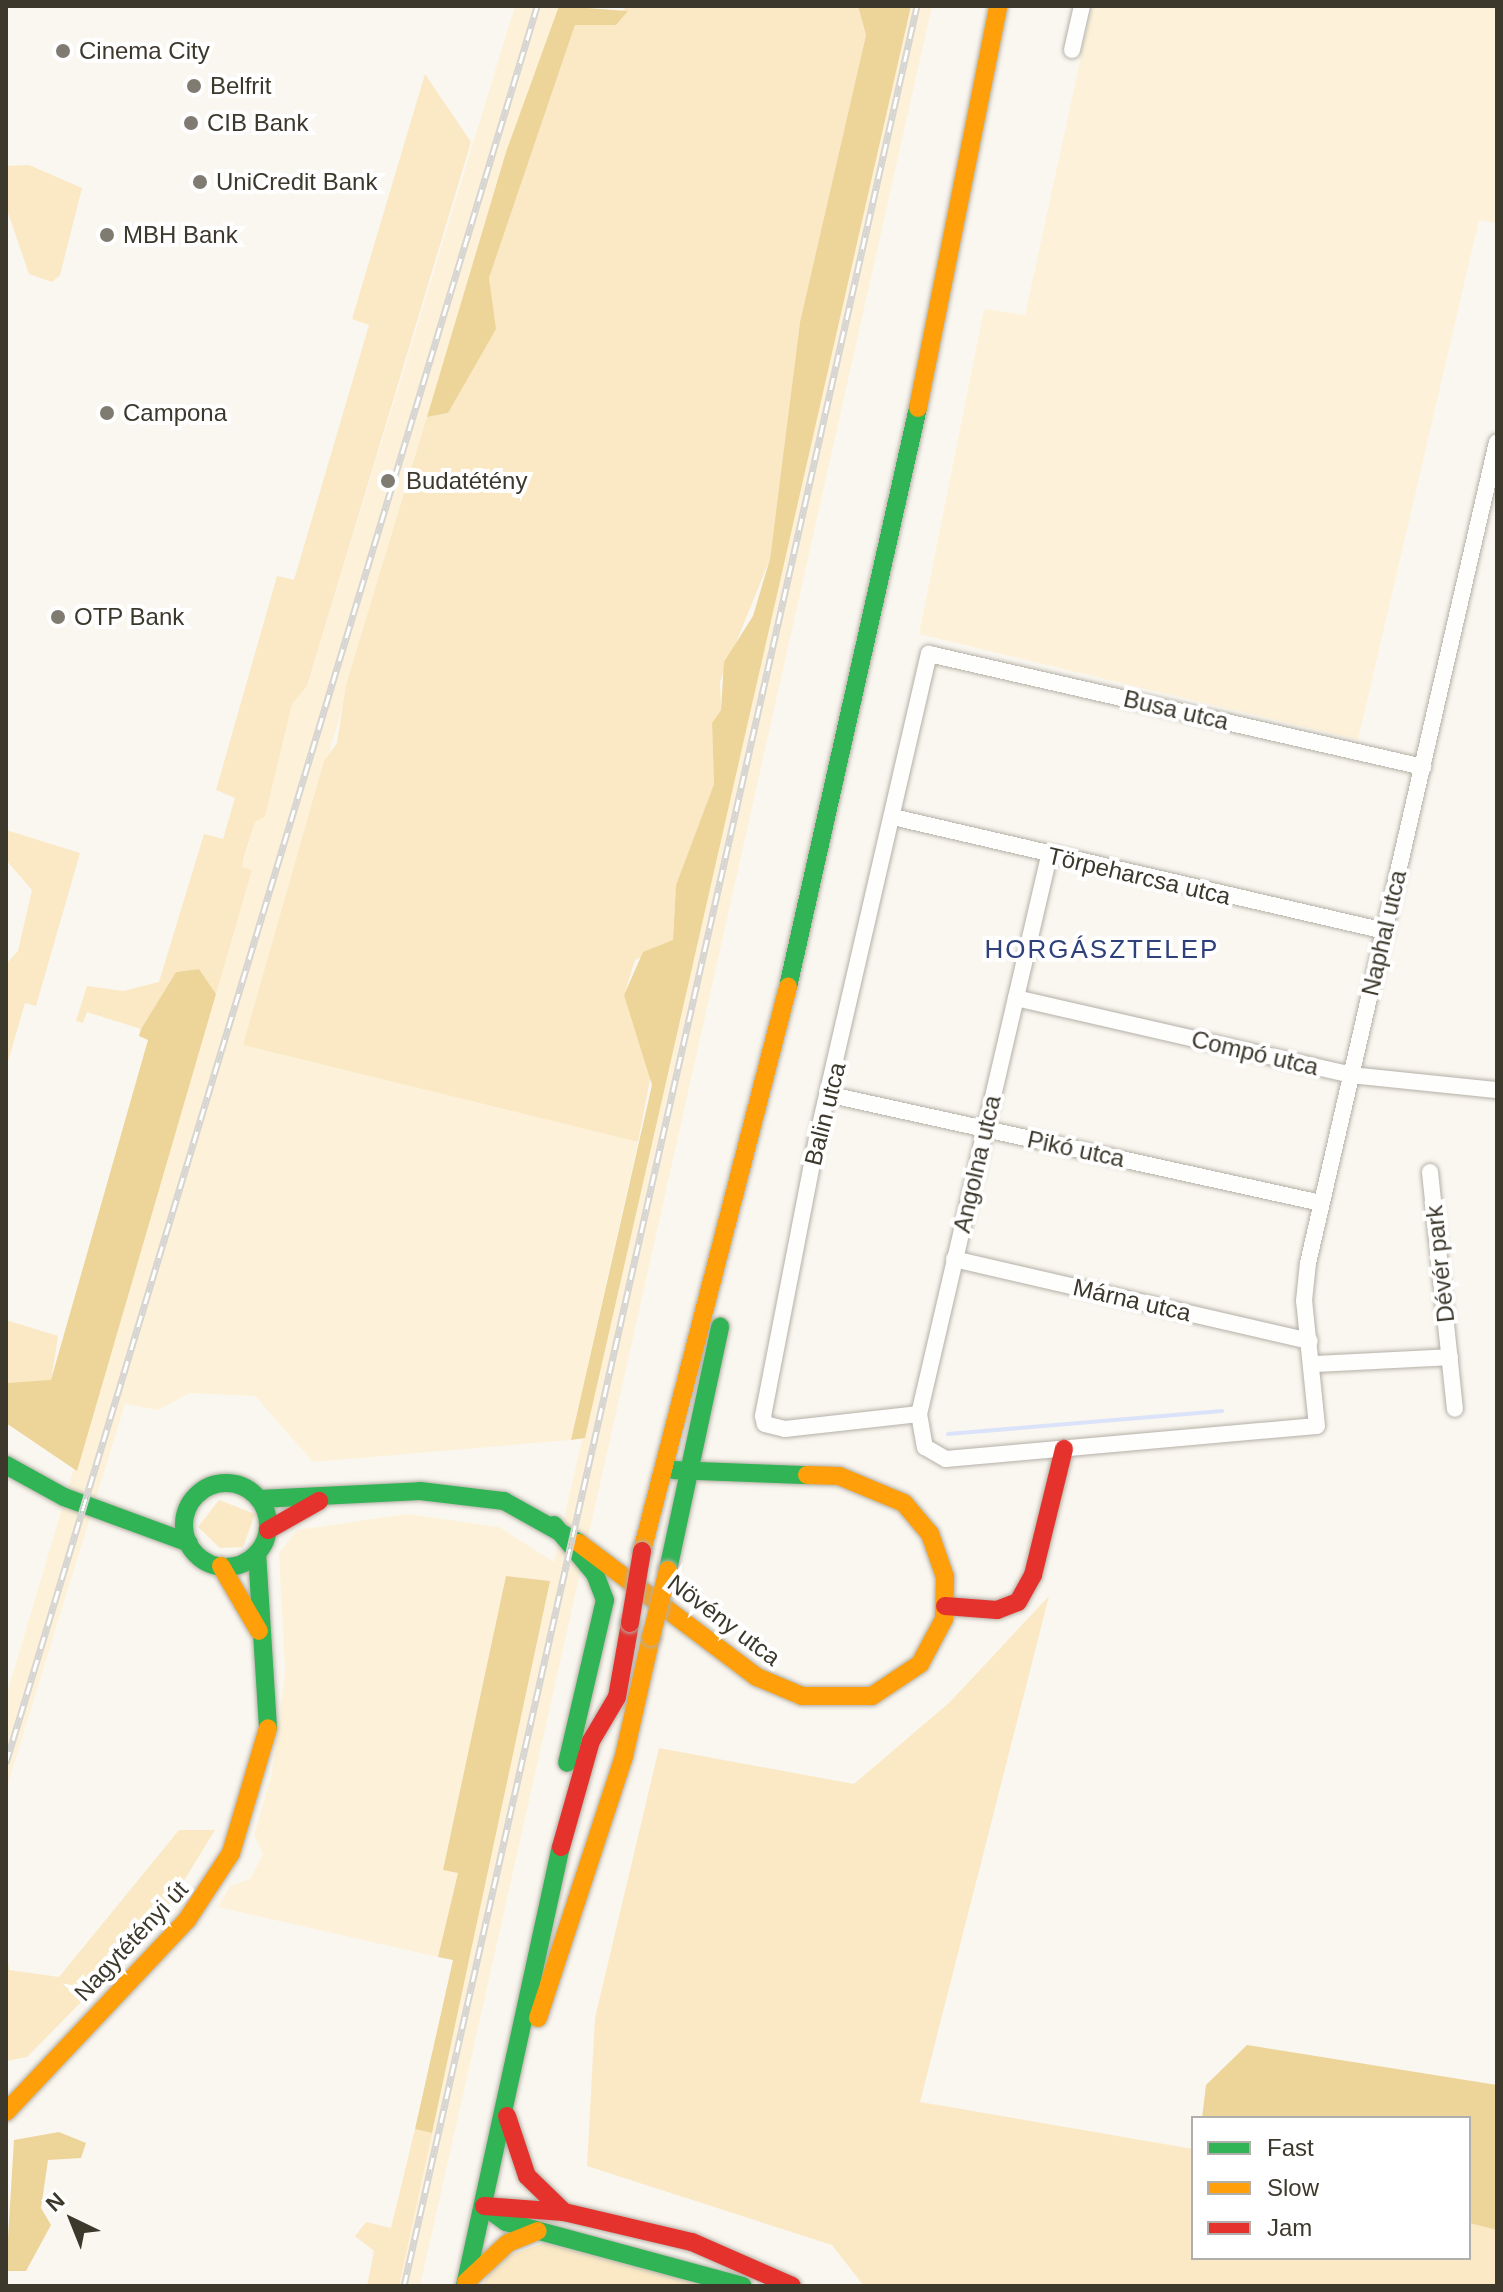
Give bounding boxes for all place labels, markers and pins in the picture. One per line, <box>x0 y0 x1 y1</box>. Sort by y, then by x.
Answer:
place label: Cinema City <box>79 37 210 65</box>
marker: Cinema City <box>54 42 72 60</box>
place label: Belfrit <box>210 72 271 100</box>
marker: Belfrit <box>185 77 203 95</box>
place label: CIB Bank <box>207 109 308 137</box>
marker: CIB Bank <box>182 114 200 132</box>
place label: UniCredit Bank <box>216 168 377 196</box>
marker: UniCredit Bank <box>191 173 209 191</box>
place label: MBH Bank <box>123 221 238 249</box>
marker: MBH Bank <box>98 226 116 244</box>
place label: Campona <box>123 399 227 427</box>
marker: Campona <box>98 404 116 422</box>
place label: Budatétény <box>406 467 527 495</box>
marker: Budatétény <box>377 470 399 492</box>
place label: OTP Bank <box>74 603 185 631</box>
marker: OTP Bank <box>49 608 67 626</box>

